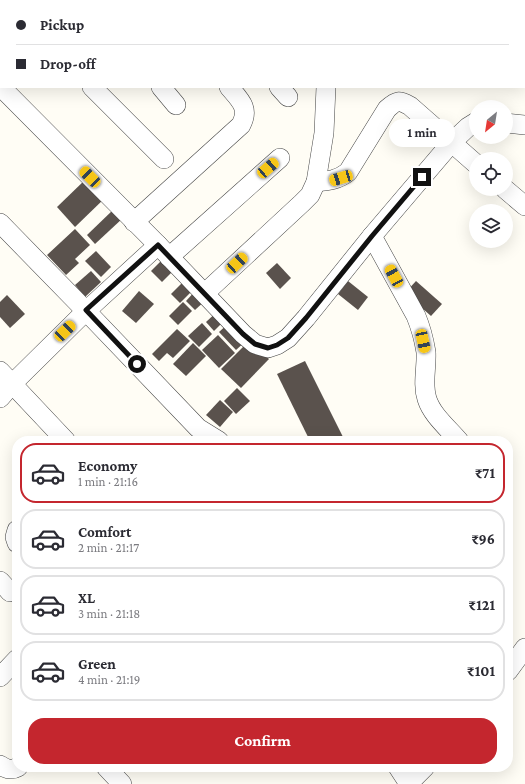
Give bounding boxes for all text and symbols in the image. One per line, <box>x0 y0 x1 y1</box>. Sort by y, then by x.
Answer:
text: Pickup <box>40 17 84 33</box>
text: Drop-off <box>40 56 96 72</box>
north arrow <box>469 100 513 144</box>
map controls <box>469 100 513 248</box>
callout: 1 min <box>389 119 455 147</box>
text: 1 min <box>407 125 437 140</box>
button: locate <box>469 152 513 196</box>
car <box>255 156 281 180</box>
car <box>77 164 103 190</box>
route end <box>413 168 431 186</box>
car <box>328 169 354 187</box>
button: layers <box>469 204 513 248</box>
car <box>224 250 250 276</box>
car <box>383 263 405 289</box>
car <box>52 318 78 344</box>
car <box>415 328 431 354</box>
route start <box>128 355 146 373</box>
icon: car <box>30 455 66 491</box>
text: Economy <box>78 458 137 474</box>
text: ₹71 <box>475 465 495 481</box>
text: 1 min · 21:16 <box>78 474 138 489</box>
icon: car <box>30 521 66 557</box>
text: Comfort <box>78 524 132 540</box>
text: ₹96 <box>471 531 495 547</box>
text: 2 min · 21:17 <box>78 540 139 555</box>
icon: car <box>30 587 66 623</box>
text: XL <box>78 590 95 606</box>
text: ₹121 <box>468 597 495 613</box>
text: 3 min · 21:18 <box>78 606 140 621</box>
icon: car <box>30 653 66 689</box>
text: Green <box>78 656 116 672</box>
text: ₹101 <box>467 663 495 679</box>
text: 4 min · 21:19 <box>78 672 140 687</box>
button: Confirm <box>28 718 497 764</box>

